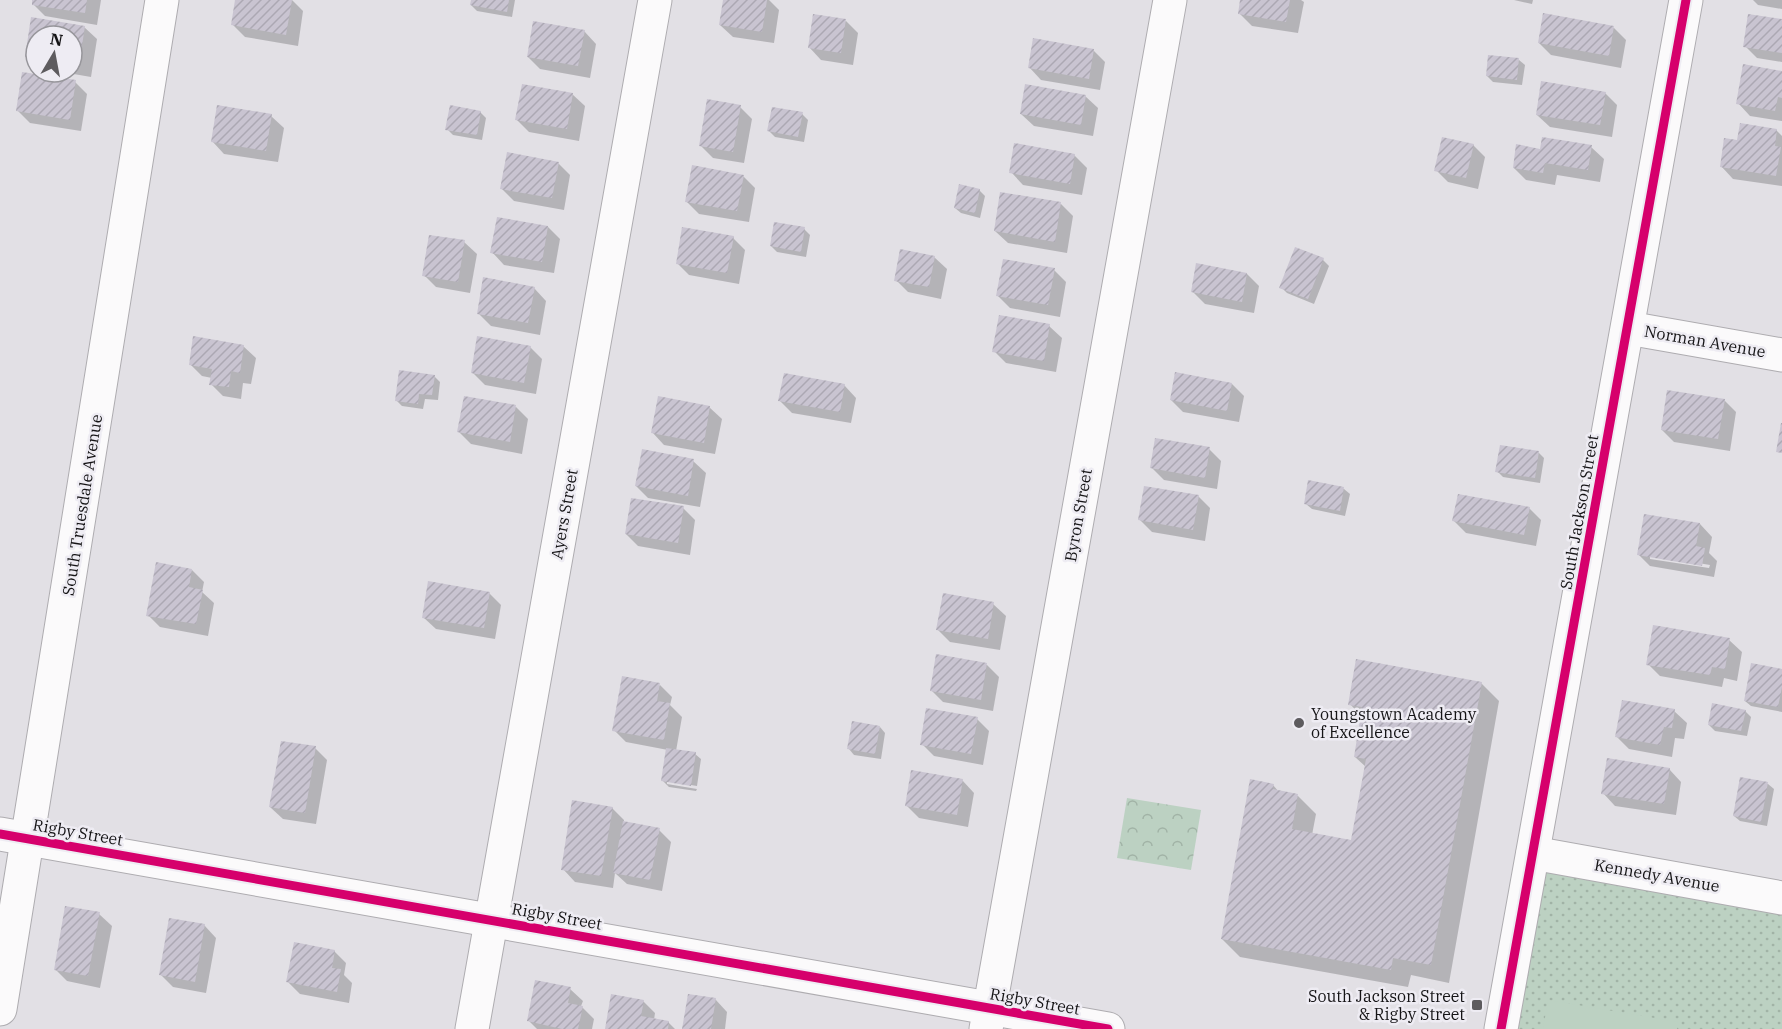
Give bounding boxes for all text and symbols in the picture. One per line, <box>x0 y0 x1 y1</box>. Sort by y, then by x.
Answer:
north arrow <box>24 24 84 84</box>
text: N <box>49 28 65 50</box>
street label: Norman Avenue <box>1643 321 1767 361</box>
street label: South Truesdale Avenue <box>58 413 106 597</box>
street label: South Jackson Street <box>1556 433 1603 591</box>
street label: Ayers Street <box>546 467 582 561</box>
street label: Byron Street <box>1060 467 1096 563</box>
place label: Youngstown Academy of Excellence <box>1311 704 1477 742</box>
marker: Youngstown Academy of Excellence <box>1292 716 1306 730</box>
street label: Rigby Street <box>31 814 125 850</box>
street label: Kennedy Avenue <box>1593 854 1721 896</box>
street label: Rigby Street <box>510 898 604 934</box>
street label: Rigby Street <box>988 983 1082 1019</box>
place label: South Jackson Street & Rigby Street <box>1308 986 1465 1024</box>
marker: South Jackson Street & Rigby Street <box>1470 998 1484 1012</box>

